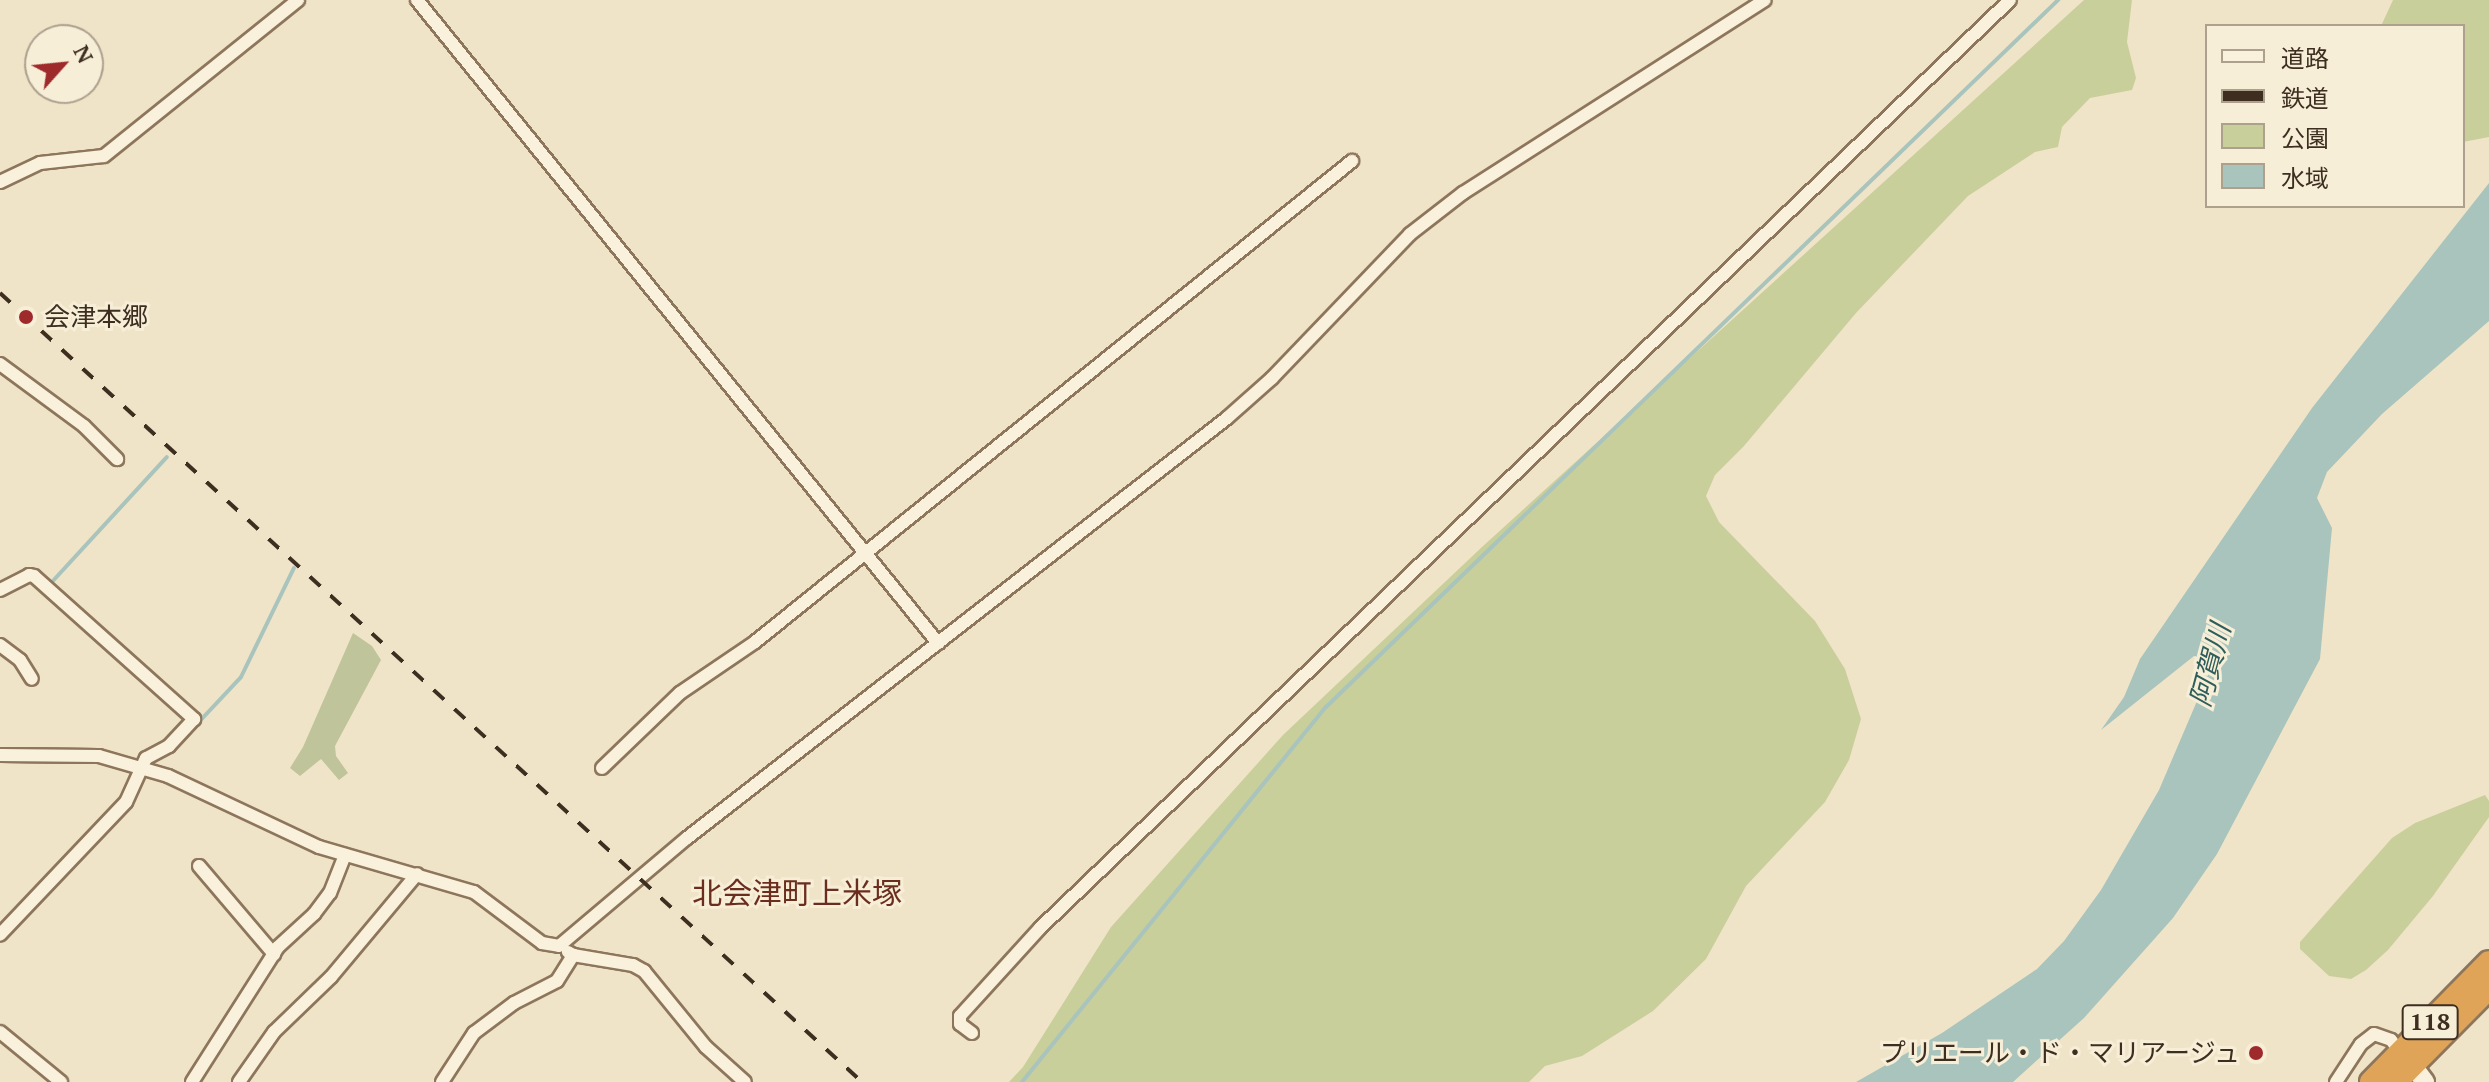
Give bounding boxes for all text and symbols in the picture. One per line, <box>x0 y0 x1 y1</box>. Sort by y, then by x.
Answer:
north arrow <box>24 24 104 104</box>
legend <box>2205 24 2465 208</box>
text: N <box>67 40 101 68</box>
text: 道路 <box>2281 42 2329 74</box>
text: 鉄道 <box>2281 82 2329 114</box>
text: 公園 <box>2281 122 2329 154</box>
text: 水域 <box>2281 162 2329 194</box>
place label: 会津本郷 <box>44 301 148 333</box>
marker: 会津本郷 <box>15 306 37 328</box>
water label: 阿賀川 <box>2183 620 2237 710</box>
district label: 北会津町上米塚 <box>692 875 902 911</box>
road number: 118 <box>2400 1002 2460 1042</box>
place label: プリエール・ド・マリアージュ <box>1878 1037 2240 1069</box>
marker: プリエール・ド・マリアージュ <box>2247 1044 2265 1062</box>

